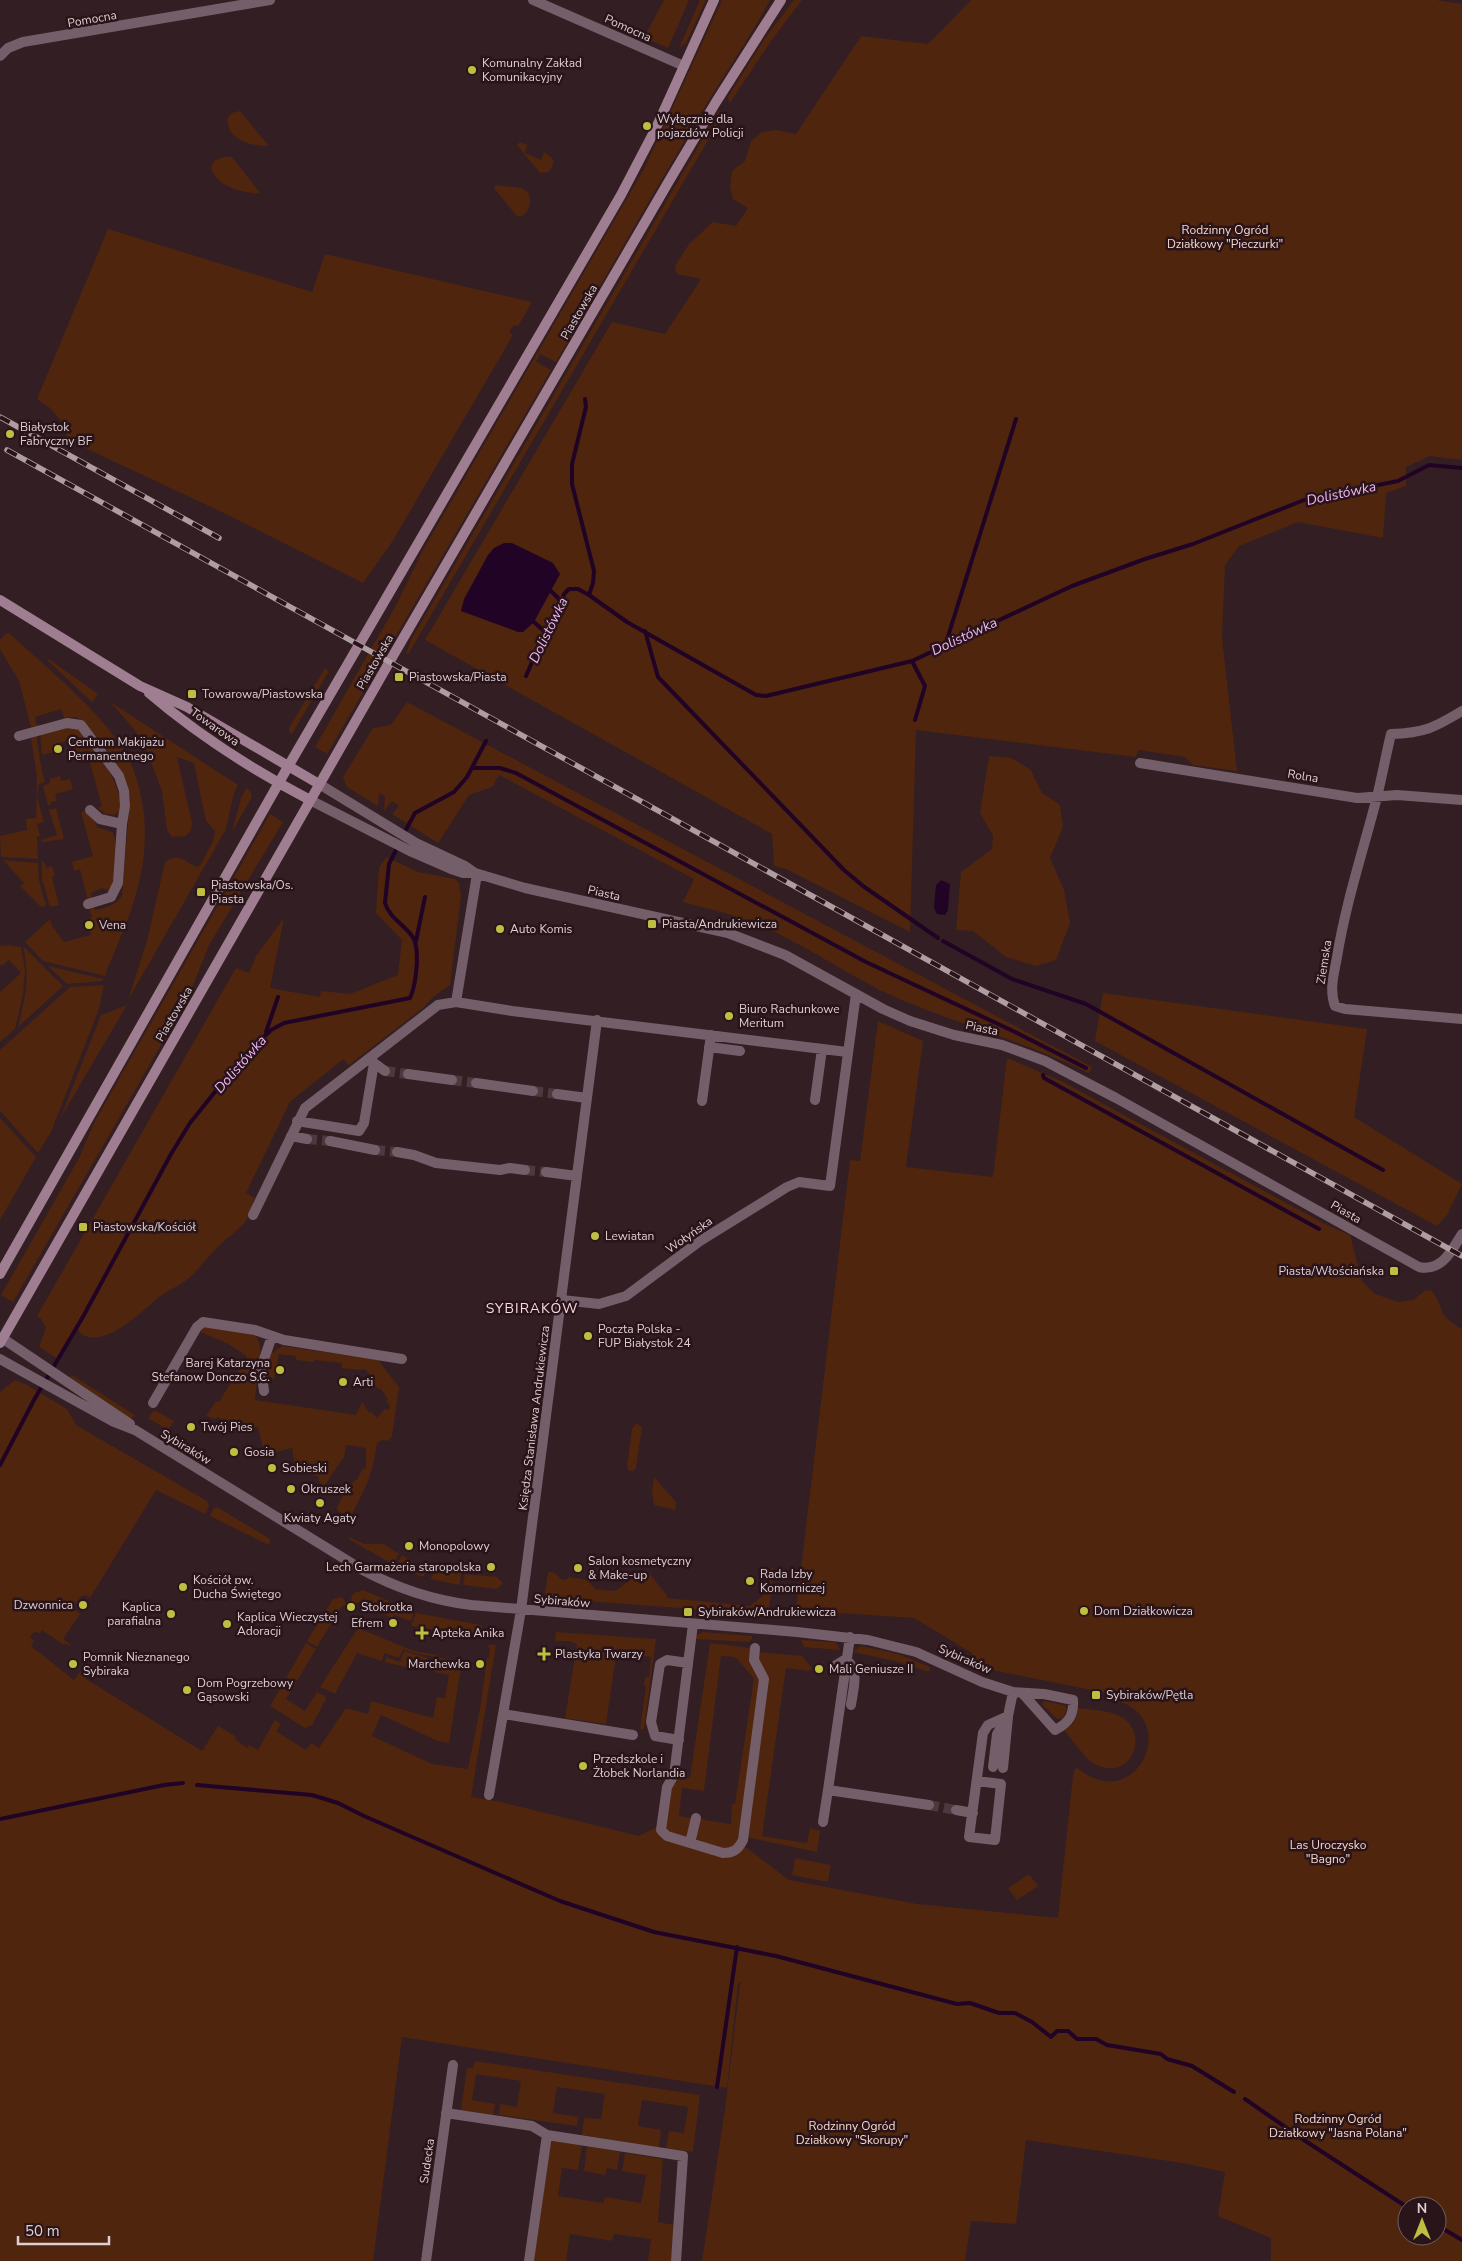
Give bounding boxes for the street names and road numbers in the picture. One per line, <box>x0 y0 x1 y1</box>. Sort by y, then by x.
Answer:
street label: Pomocna <box>66 7 118 31</box>
street label: Pomocna <box>602 11 654 45</box>
street label: Piastowska <box>557 281 601 343</box>
street label: Piastowska <box>353 631 397 693</box>
street label: Towarowa <box>187 704 243 750</box>
street label: Rolna <box>1286 766 1320 786</box>
street label: Piasta <box>586 881 622 905</box>
street label: Ziemska <box>1313 939 1335 985</box>
street label: Piastowska <box>152 983 196 1045</box>
street label: Piasta <box>964 1017 1000 1039</box>
street label: Piasta <box>1328 1197 1364 1227</box>
street label: Wołyńska <box>662 1213 716 1257</box>
street label: Księdza Stanisława Andrukiewicza <box>515 1325 553 1511</box>
street label: Sybiraków <box>158 1426 214 1468</box>
street label: Sybiraków <box>533 1591 591 1611</box>
street label: Sybiraków <box>936 1640 994 1678</box>
street label: Sudecka <box>416 2137 438 2185</box>

